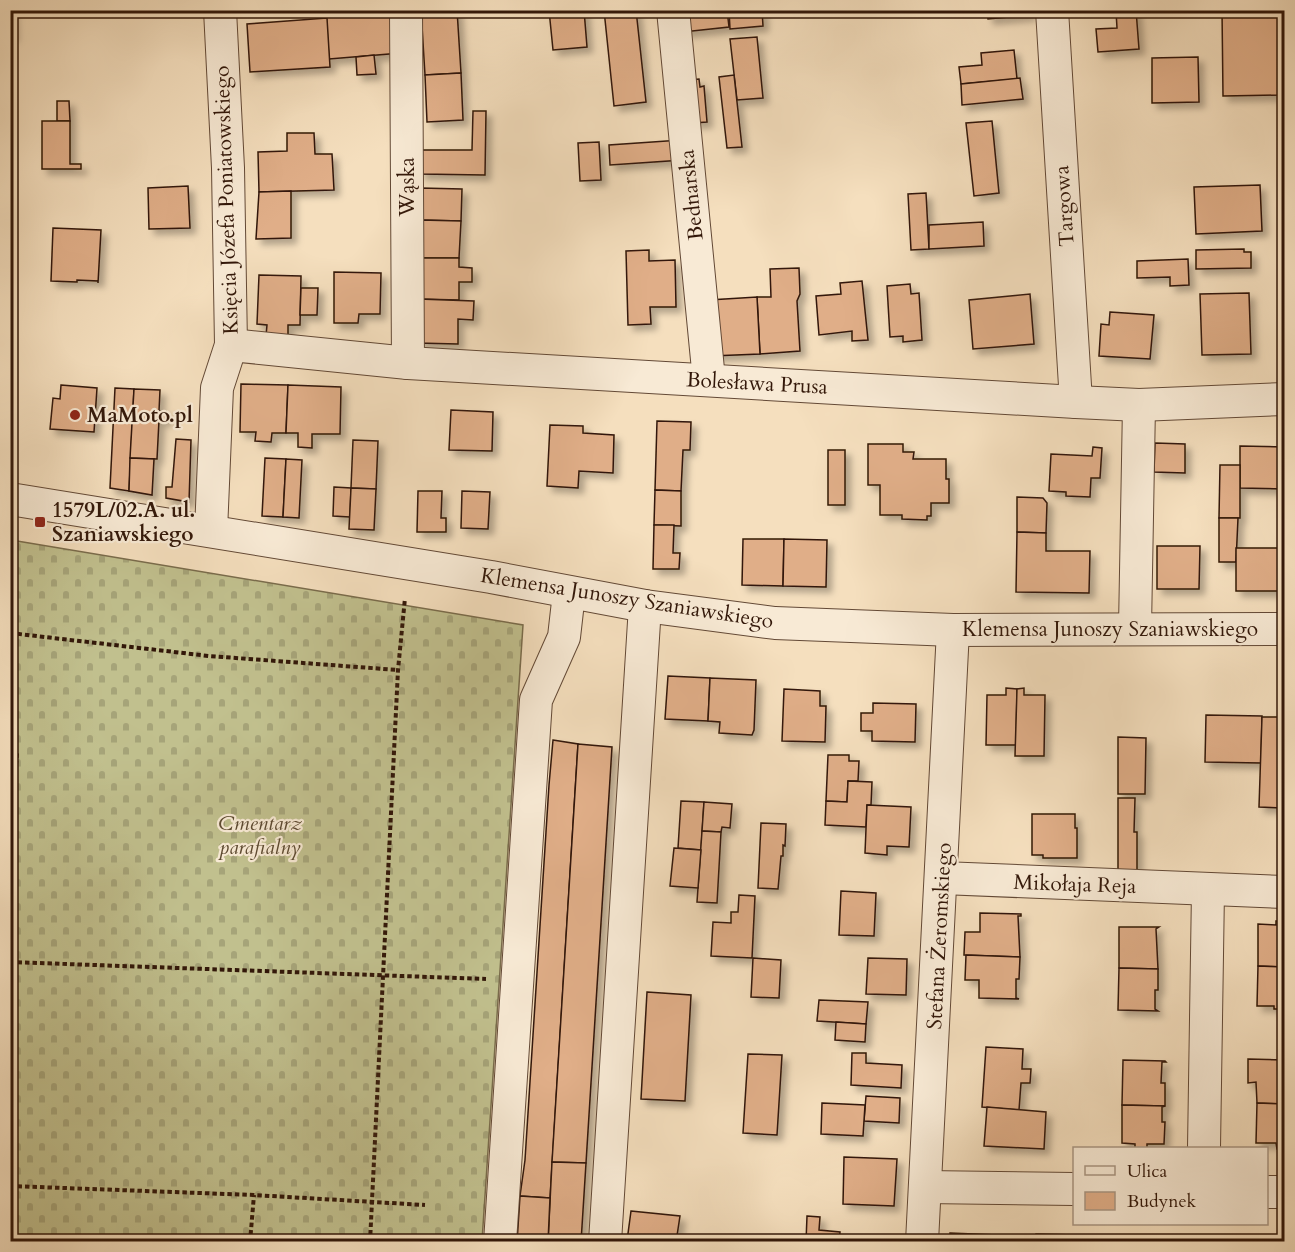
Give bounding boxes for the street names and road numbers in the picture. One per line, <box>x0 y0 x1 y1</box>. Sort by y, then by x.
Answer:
street label: Księcia Józefa Poniatowskiego <box>207 65 246 335</box>
street label: Bednarska <box>672 148 711 242</box>
street label: Wąska <box>393 157 422 218</box>
street label: Targowa <box>1047 164 1082 247</box>
street label: Bolesława Prusa <box>685 365 828 402</box>
street label: Klemensa Junoszy Szaniawskiego <box>478 561 775 636</box>
street label: Klemensa Junoszy Szaniawskiego <box>962 615 1258 644</box>
street label: Stefana Żeromskiego <box>920 842 959 1030</box>
street label: Mikołaja Reja <box>1013 868 1137 901</box>

